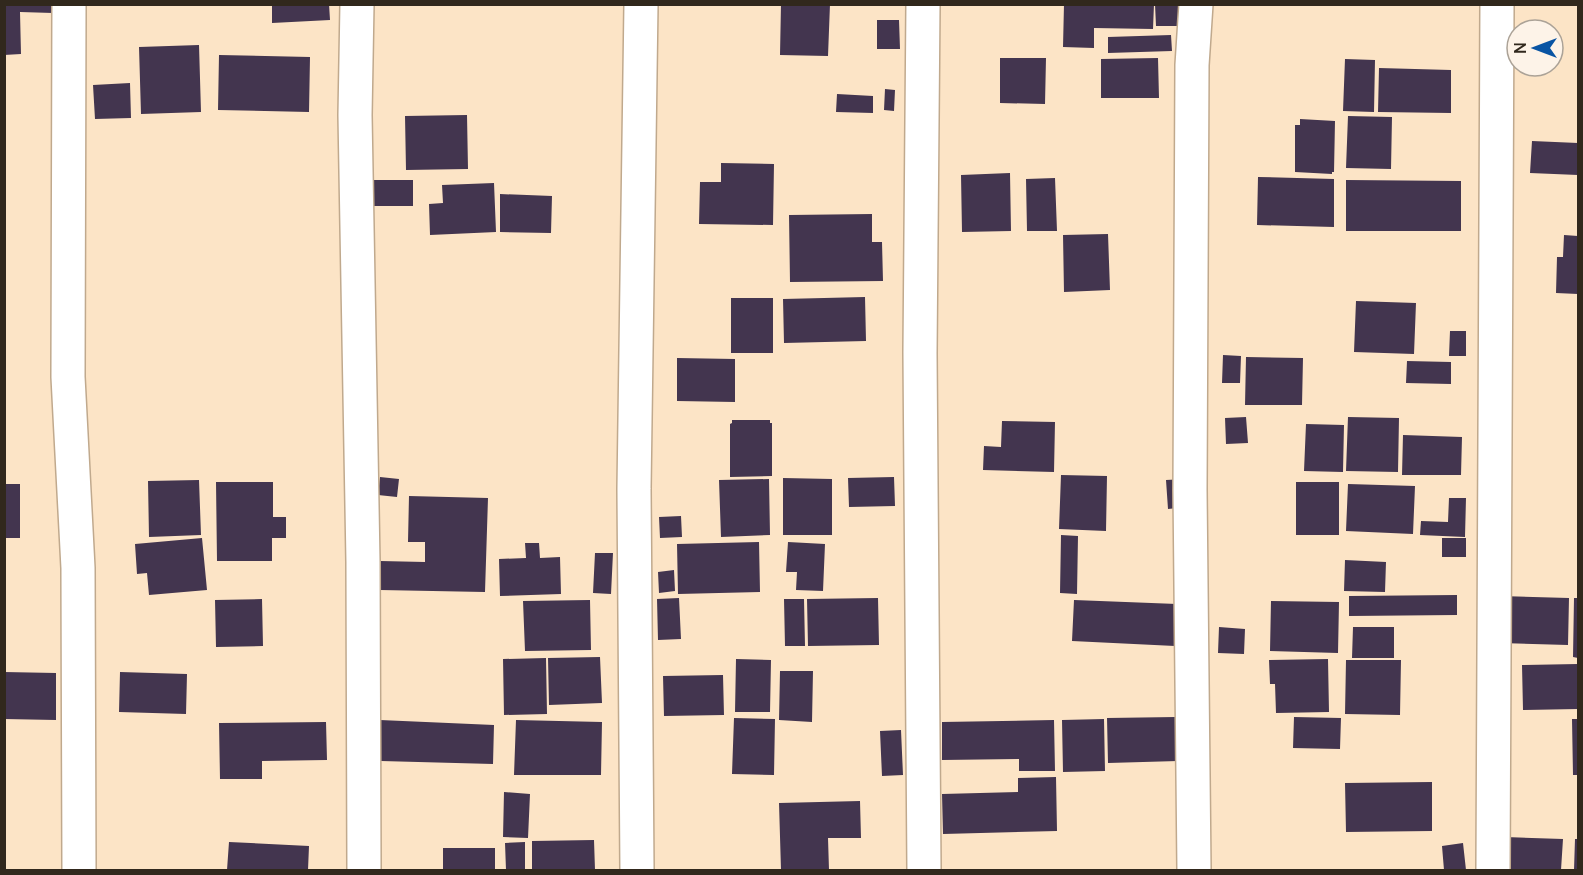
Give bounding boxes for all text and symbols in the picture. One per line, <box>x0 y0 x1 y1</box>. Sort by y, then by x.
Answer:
north arrow <box>1505 18 1565 78</box>
text: N <box>1509 42 1531 54</box>

